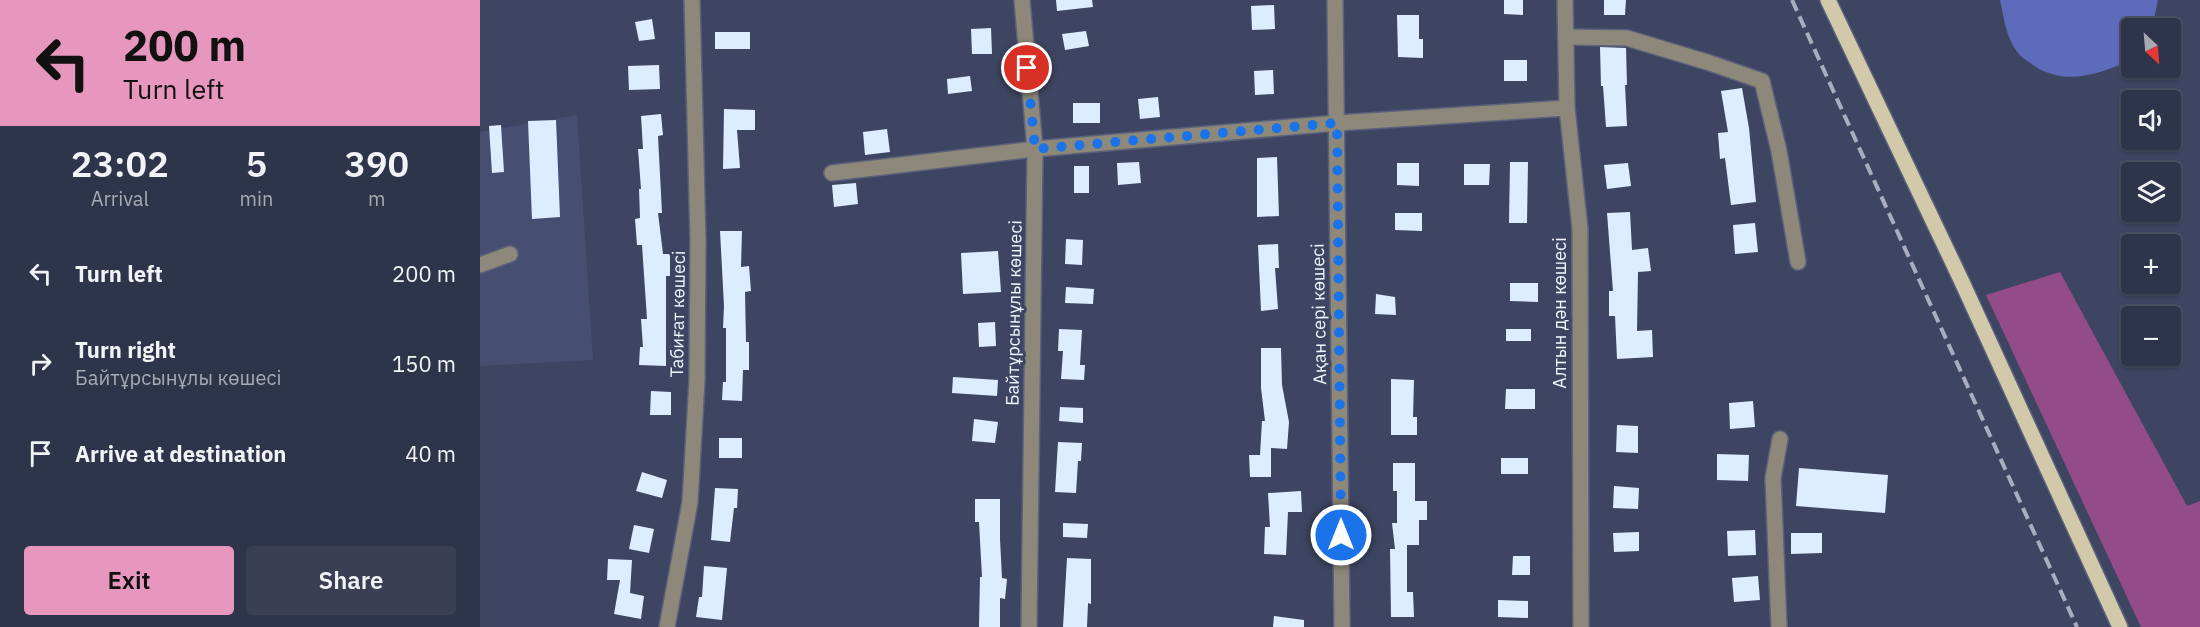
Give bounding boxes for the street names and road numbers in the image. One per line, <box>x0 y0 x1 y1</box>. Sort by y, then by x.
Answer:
street label: Байтұрсынұлы көшесі <box>1000 220 1027 406</box>
street label: Алтын дән көшесі <box>1548 237 1571 389</box>
street label: Ақан сері көшесі <box>1306 243 1331 385</box>
street label: Табиғат көшесі <box>665 250 690 378</box>

